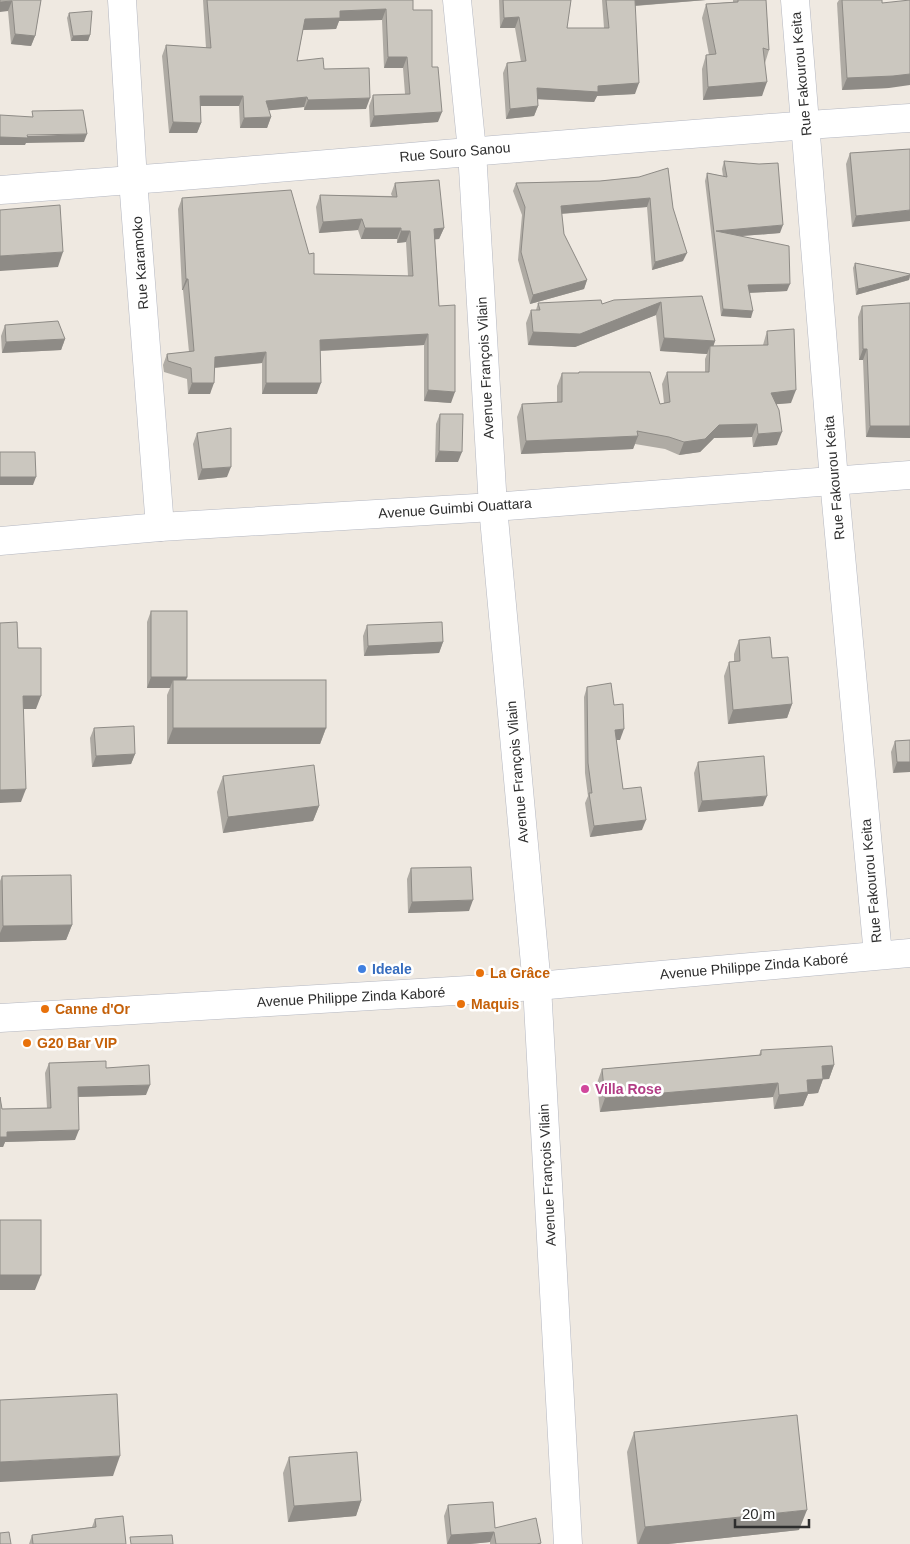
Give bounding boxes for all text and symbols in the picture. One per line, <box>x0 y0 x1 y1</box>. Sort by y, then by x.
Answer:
street label: Rue Fakourou Keita <box>788 11 814 137</box>
street label: Rue Souro Sanou <box>399 139 511 165</box>
street label: Rue Karamoko <box>129 216 151 310</box>
street label: Avenue François Vilain <box>473 296 497 440</box>
street label: Rue Fakourou Keita <box>821 415 847 541</box>
street label: Avenue Guimbi Ouattara <box>378 495 532 521</box>
street label: Avenue François Vilain <box>503 700 531 844</box>
street label: Rue Fakourou Keita <box>858 818 884 944</box>
street label: Avenue Philippe Zinda Kaboré <box>659 950 849 982</box>
place label: Ideale <box>372 961 412 977</box>
marker: Ideale <box>356 963 368 975</box>
place label: La Grâce <box>490 965 550 981</box>
marker: La Grâce <box>474 967 486 979</box>
street label: Avenue Philippe Zinda Kaboré <box>256 984 446 1010</box>
place label: Maquis <box>471 996 519 1012</box>
marker: Maquis <box>455 998 467 1010</box>
place label: Canne d'Or <box>55 1001 130 1017</box>
marker: Canne d'Or <box>39 1003 51 1015</box>
place label: G20 Bar VIP <box>37 1035 117 1051</box>
marker: G20 Bar VIP <box>21 1037 33 1049</box>
place label: Villa Rose <box>595 1081 662 1097</box>
marker: Villa Rose <box>579 1083 591 1095</box>
street label: Avenue François Vilain <box>535 1103 559 1247</box>
scale bar <box>735 1496 809 1528</box>
text: 20 m <box>742 1505 775 1522</box>

